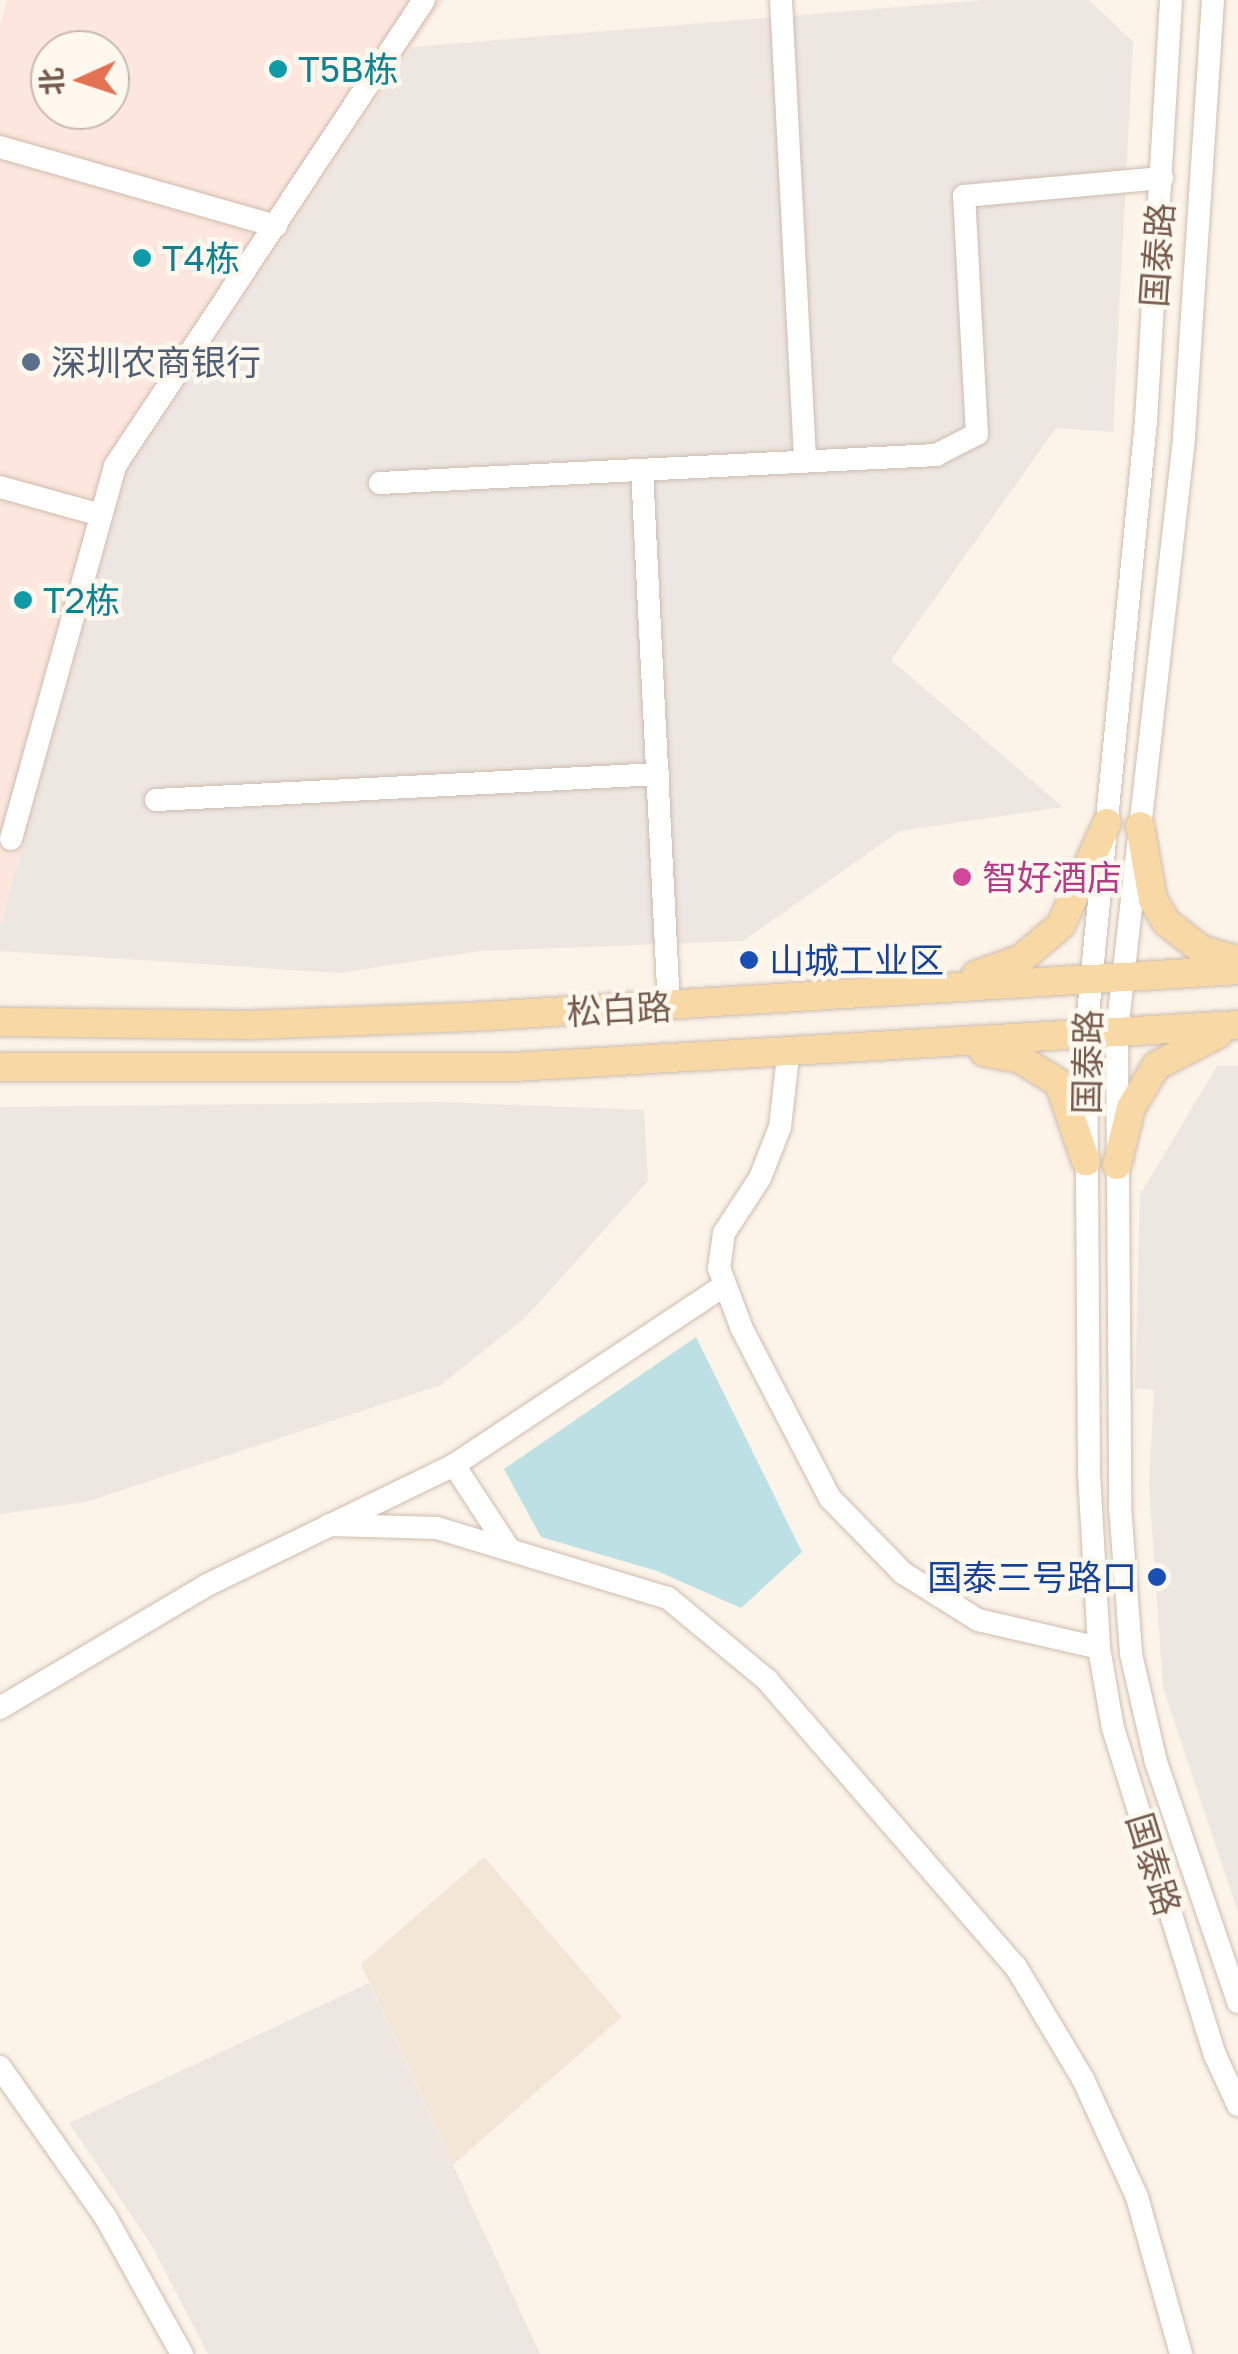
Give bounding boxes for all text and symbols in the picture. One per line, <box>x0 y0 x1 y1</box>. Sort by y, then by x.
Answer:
north arrow <box>30 30 130 130</box>
place label: T5B栋 <box>298 48 398 90</box>
marker: T5B栋 <box>267 58 289 80</box>
text: 北 <box>34 67 69 96</box>
street label: 国泰路 <box>1132 201 1182 309</box>
place label: T4栋 <box>162 237 240 279</box>
marker: T4栋 <box>131 247 153 269</box>
place label: 深圳农商银行 <box>51 341 261 383</box>
marker: 深圳农商银行 <box>20 351 42 373</box>
place label: T2栋 <box>43 579 120 621</box>
marker: T2栋 <box>12 589 34 611</box>
place label: 智好酒店 <box>982 856 1122 898</box>
marker: 智好酒店 <box>951 866 973 888</box>
place label: 山城工业区 <box>769 939 944 981</box>
marker: 山城工业区 <box>738 949 760 971</box>
street label: 松白路 <box>565 985 673 1033</box>
street label: 国泰路 <box>1065 1009 1109 1115</box>
place label: 国泰三号路口 <box>927 1556 1137 1598</box>
marker: 国泰三号路口 <box>1146 1566 1168 1588</box>
street label: 国泰路 <box>1119 1808 1189 1920</box>

